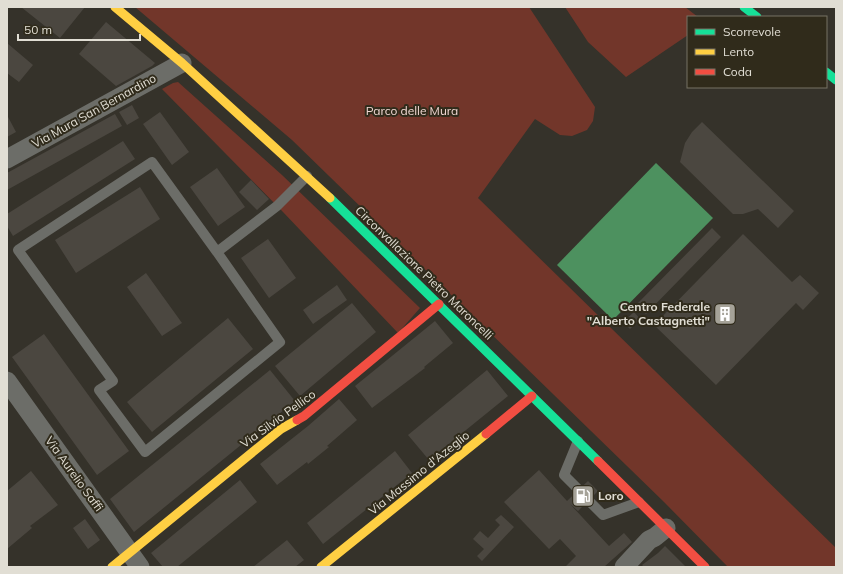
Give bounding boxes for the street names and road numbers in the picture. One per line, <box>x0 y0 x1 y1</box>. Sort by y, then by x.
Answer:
street label: Via Mura San Bernardino <box>29 70 159 151</box>
street label: Circonvallazione Pietro Maroncelli <box>352 203 497 343</box>
street label: Via Silvio Pellico <box>237 386 318 451</box>
street label: Via Massimo d'Azeglio <box>365 427 472 518</box>
street label: Via Aurelio Saffi <box>42 433 107 514</box>

